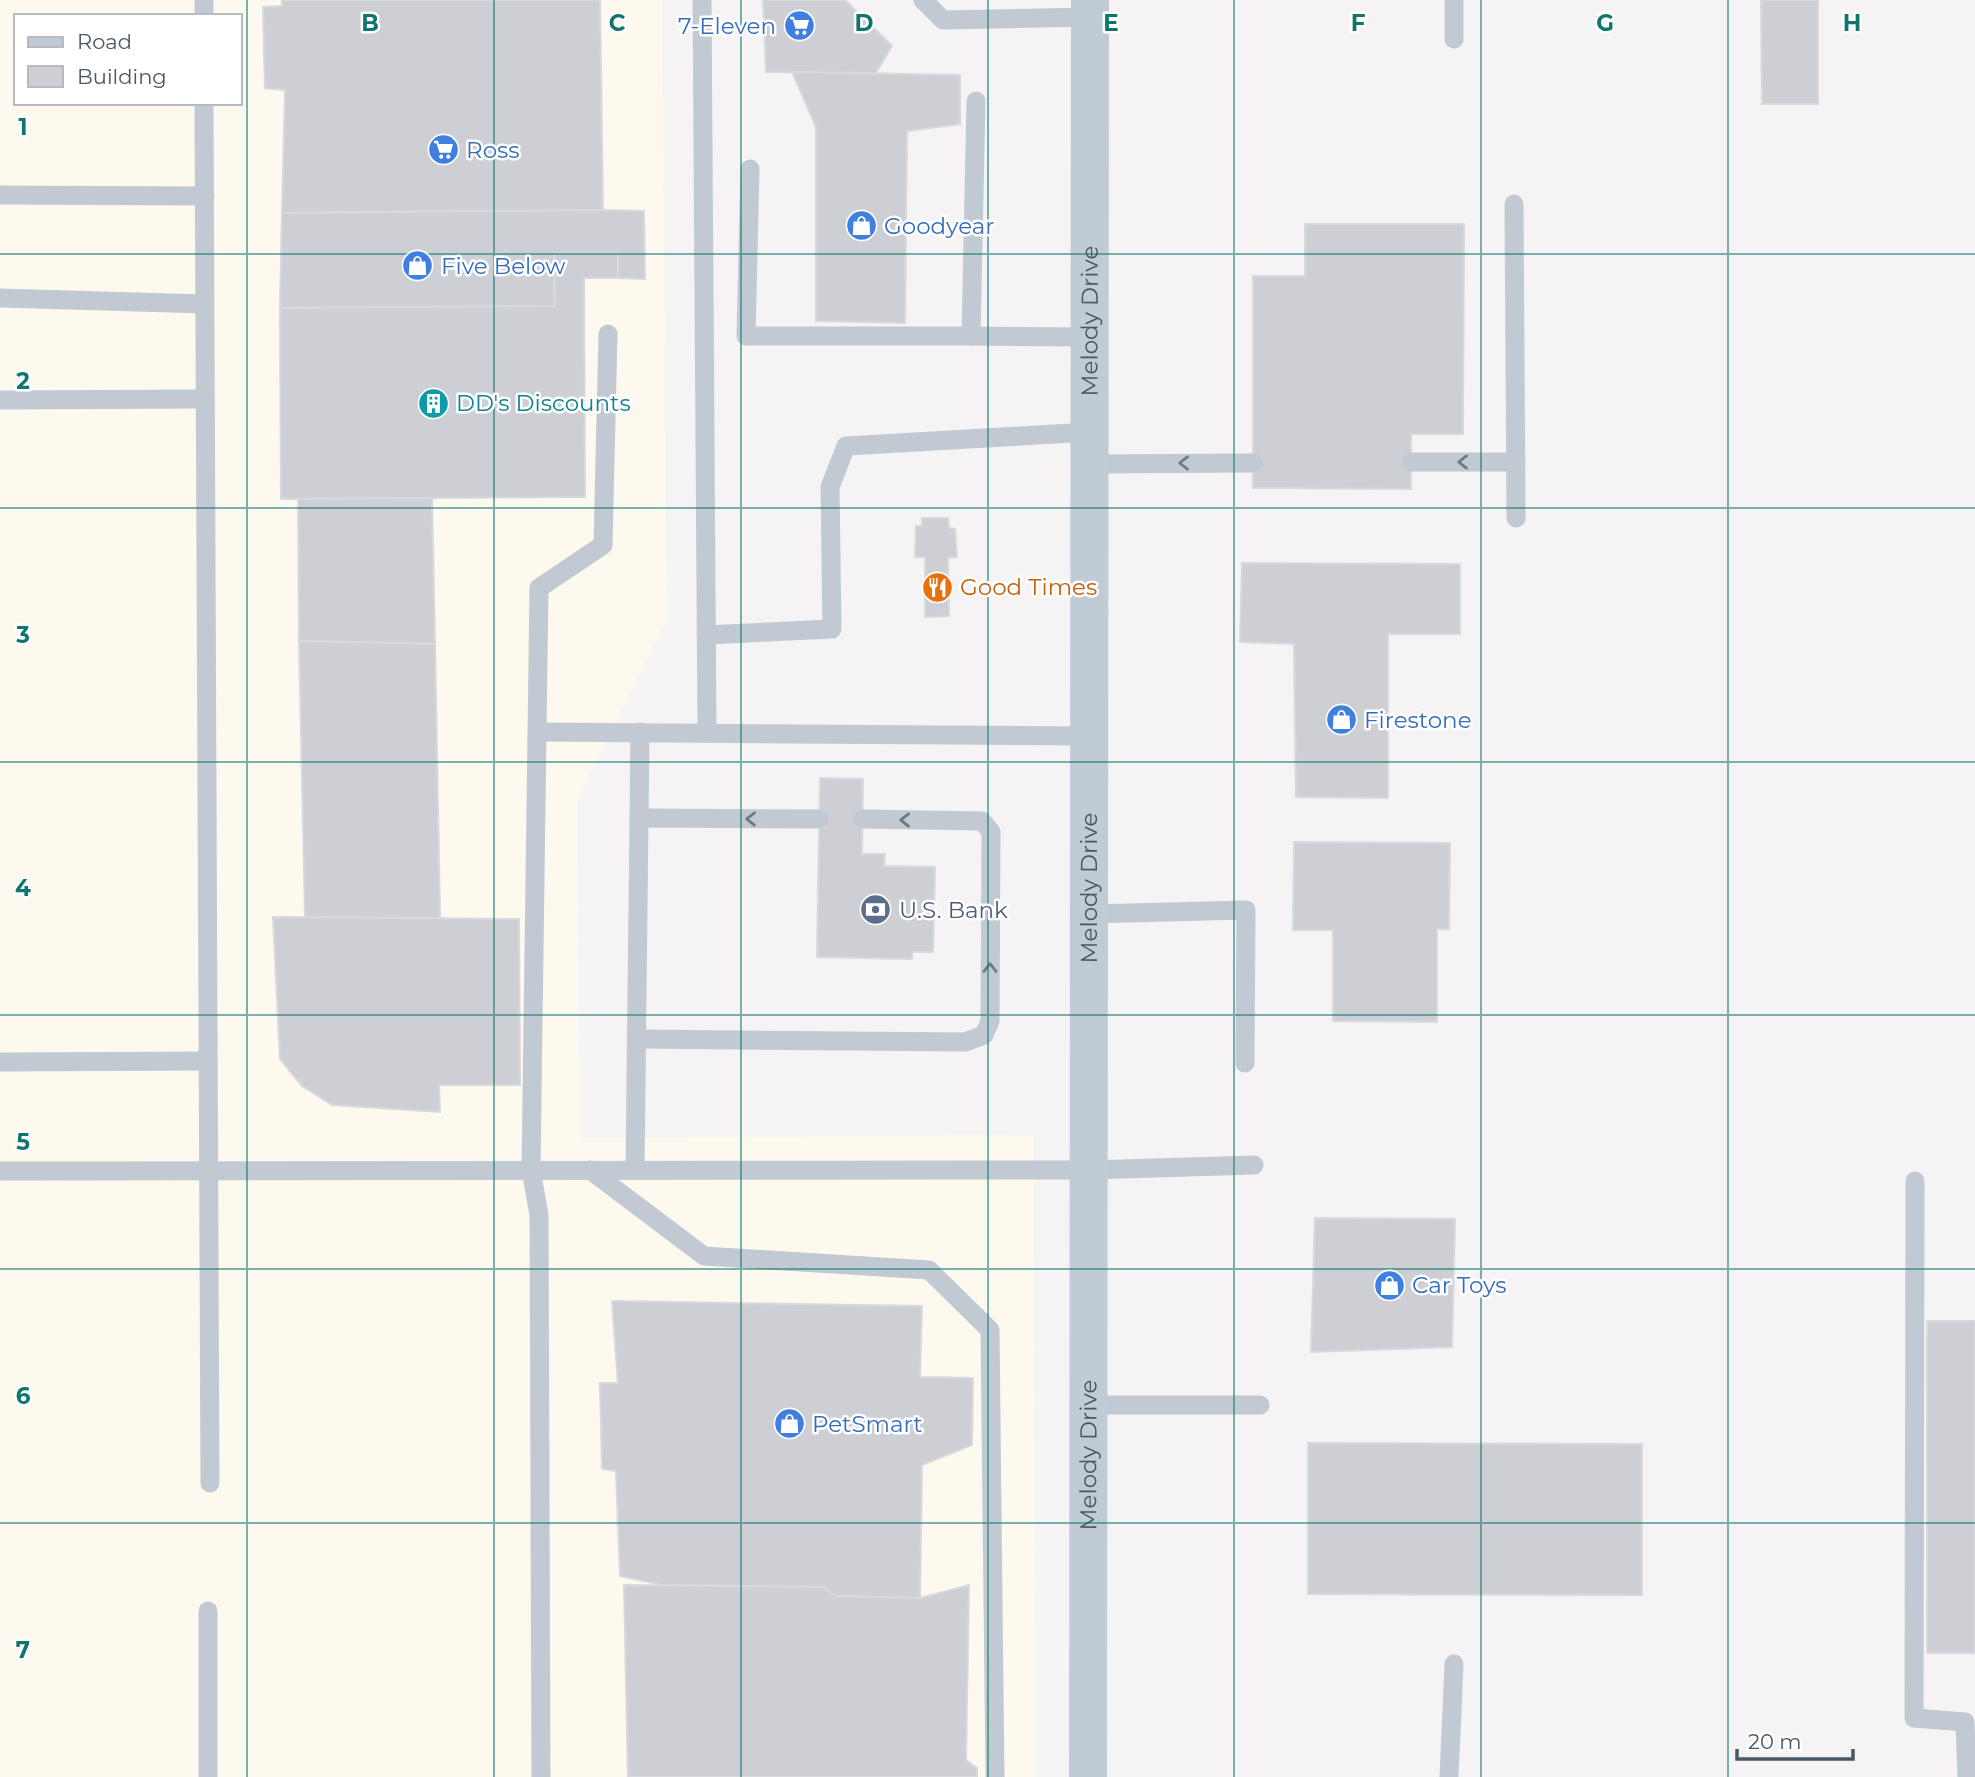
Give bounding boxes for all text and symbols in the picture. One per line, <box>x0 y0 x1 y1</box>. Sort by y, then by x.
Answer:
text: B <box>361 9 379 37</box>
text: C <box>609 9 626 37</box>
supermarket icon: 7-Eleven <box>782 9 816 43</box>
text: D <box>855 9 874 37</box>
text: E <box>1103 9 1119 37</box>
text: F <box>1351 9 1366 37</box>
text: G <box>1596 9 1614 37</box>
text: H <box>1843 9 1861 37</box>
place label: 7-Eleven <box>678 12 776 40</box>
legend <box>14 14 242 105</box>
text: Road <box>77 29 132 54</box>
text: Building <box>77 64 167 89</box>
text: 1 <box>18 113 28 141</box>
supermarket icon: Ross <box>426 133 460 167</box>
place label: Ross <box>466 136 520 164</box>
shop icon: Goodyear <box>844 209 878 243</box>
place label: Goodyear <box>884 212 995 240</box>
street label: Melody Drive <box>1076 246 1104 396</box>
shop icon: Five Below <box>401 249 435 283</box>
place label: Five Below <box>441 252 566 280</box>
text: 2 <box>16 367 30 395</box>
building icon: DD's Discounts <box>416 386 450 420</box>
place label: DD's Discounts <box>456 389 631 417</box>
one-way arrow <box>1457 454 1468 470</box>
one-way arrow <box>1179 455 1189 471</box>
restaurant icon: Good Times <box>920 570 954 604</box>
place label: Good Times <box>960 573 1097 601</box>
text: 3 <box>15 621 30 649</box>
shop icon: Firestone <box>1324 703 1358 737</box>
place label: Firestone <box>1364 706 1472 734</box>
one-way arrow <box>745 811 756 827</box>
one-way arrow <box>899 812 910 827</box>
street label: Melody Drive <box>1075 813 1103 963</box>
text: 4 <box>15 874 31 902</box>
bank icon: U.S. Bank <box>859 893 893 927</box>
place label: U.S. Bank <box>899 896 1008 924</box>
one-way arrow <box>982 962 998 973</box>
text: 5 <box>16 1128 30 1156</box>
shop icon: Car Toys <box>1372 1268 1406 1302</box>
place label: Car Toys <box>1412 1271 1507 1299</box>
street label: Melody Drive <box>1074 1380 1102 1530</box>
text: 6 <box>16 1382 31 1410</box>
shop icon: PetSmart <box>772 1407 806 1441</box>
place label: PetSmart <box>812 1410 922 1438</box>
text: 7 <box>16 1636 30 1664</box>
scale bar <box>1737 1718 1853 1762</box>
text: 20 m <box>1748 1729 1802 1754</box>

